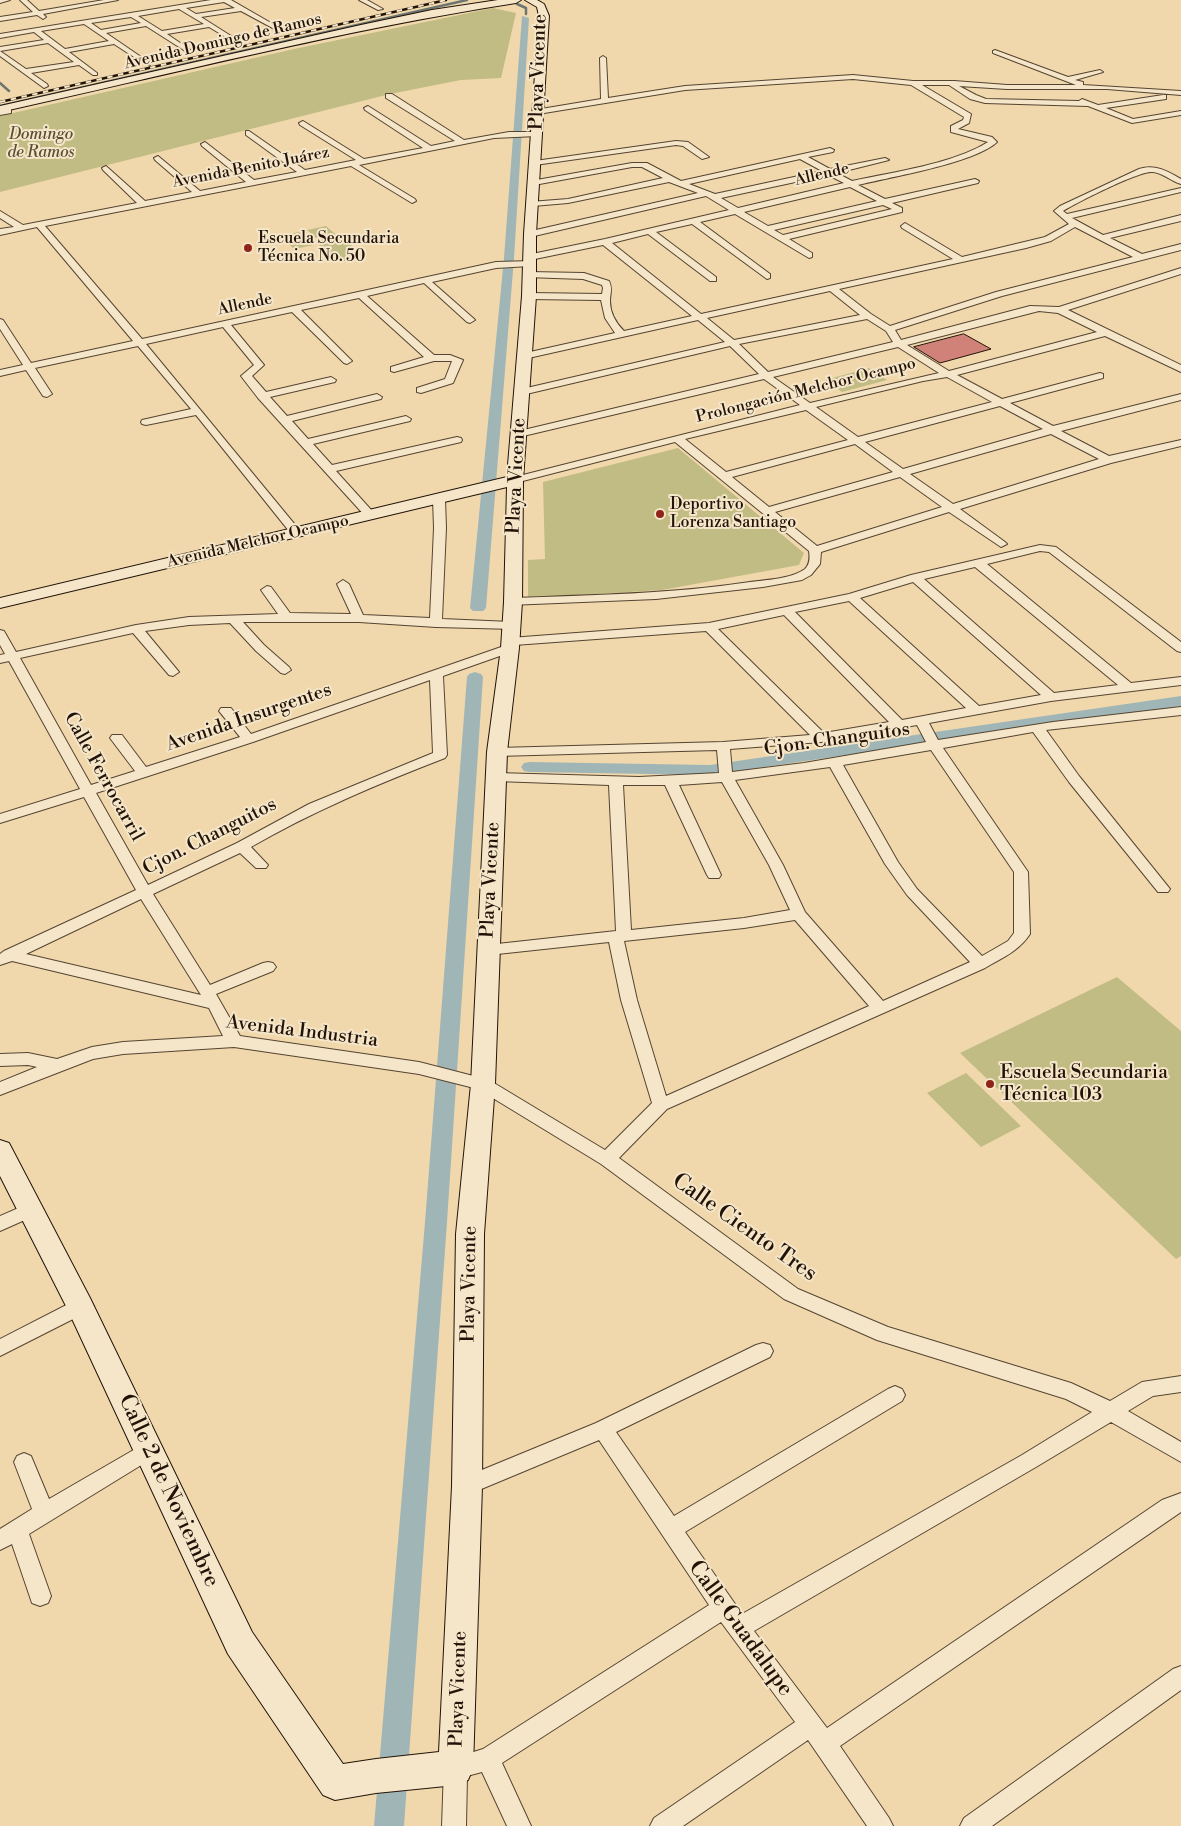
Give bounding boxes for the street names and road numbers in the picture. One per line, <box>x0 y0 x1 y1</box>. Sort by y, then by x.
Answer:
street label: Avenida Domingo de Ramos <box>122 10 324 74</box>
street label: Playa Vicente <box>526 14 552 130</box>
street label: Avenida Benito Juárez <box>171 143 331 193</box>
street label: Allende <box>793 159 851 191</box>
street label: Allende <box>216 290 274 320</box>
street label: Prolongación Melchor Ocampo <box>694 354 918 428</box>
street label: Playa Vicente <box>503 417 531 535</box>
street label: Avenida Melchor Ocampo <box>165 512 351 572</box>
street label: Avenida Insurgentes <box>163 679 335 757</box>
street label: Calle Ferrocarril <box>58 709 148 845</box>
street label: Cjon. Changuitos <box>763 718 911 762</box>
street label: Cjon. Changuitos <box>139 793 281 881</box>
street label: Playa Vicente <box>477 821 505 939</box>
street label: Avenida Industria <box>225 1011 379 1053</box>
street label: Calle Ciento Tres <box>667 1168 821 1288</box>
street label: Playa Vicente <box>458 1226 482 1342</box>
street label: Calle 2 de Noviembre <box>112 1390 224 1592</box>
street label: Calle Guadalupe <box>682 1556 798 1702</box>
street label: Playa Vicente <box>446 1631 472 1747</box>

